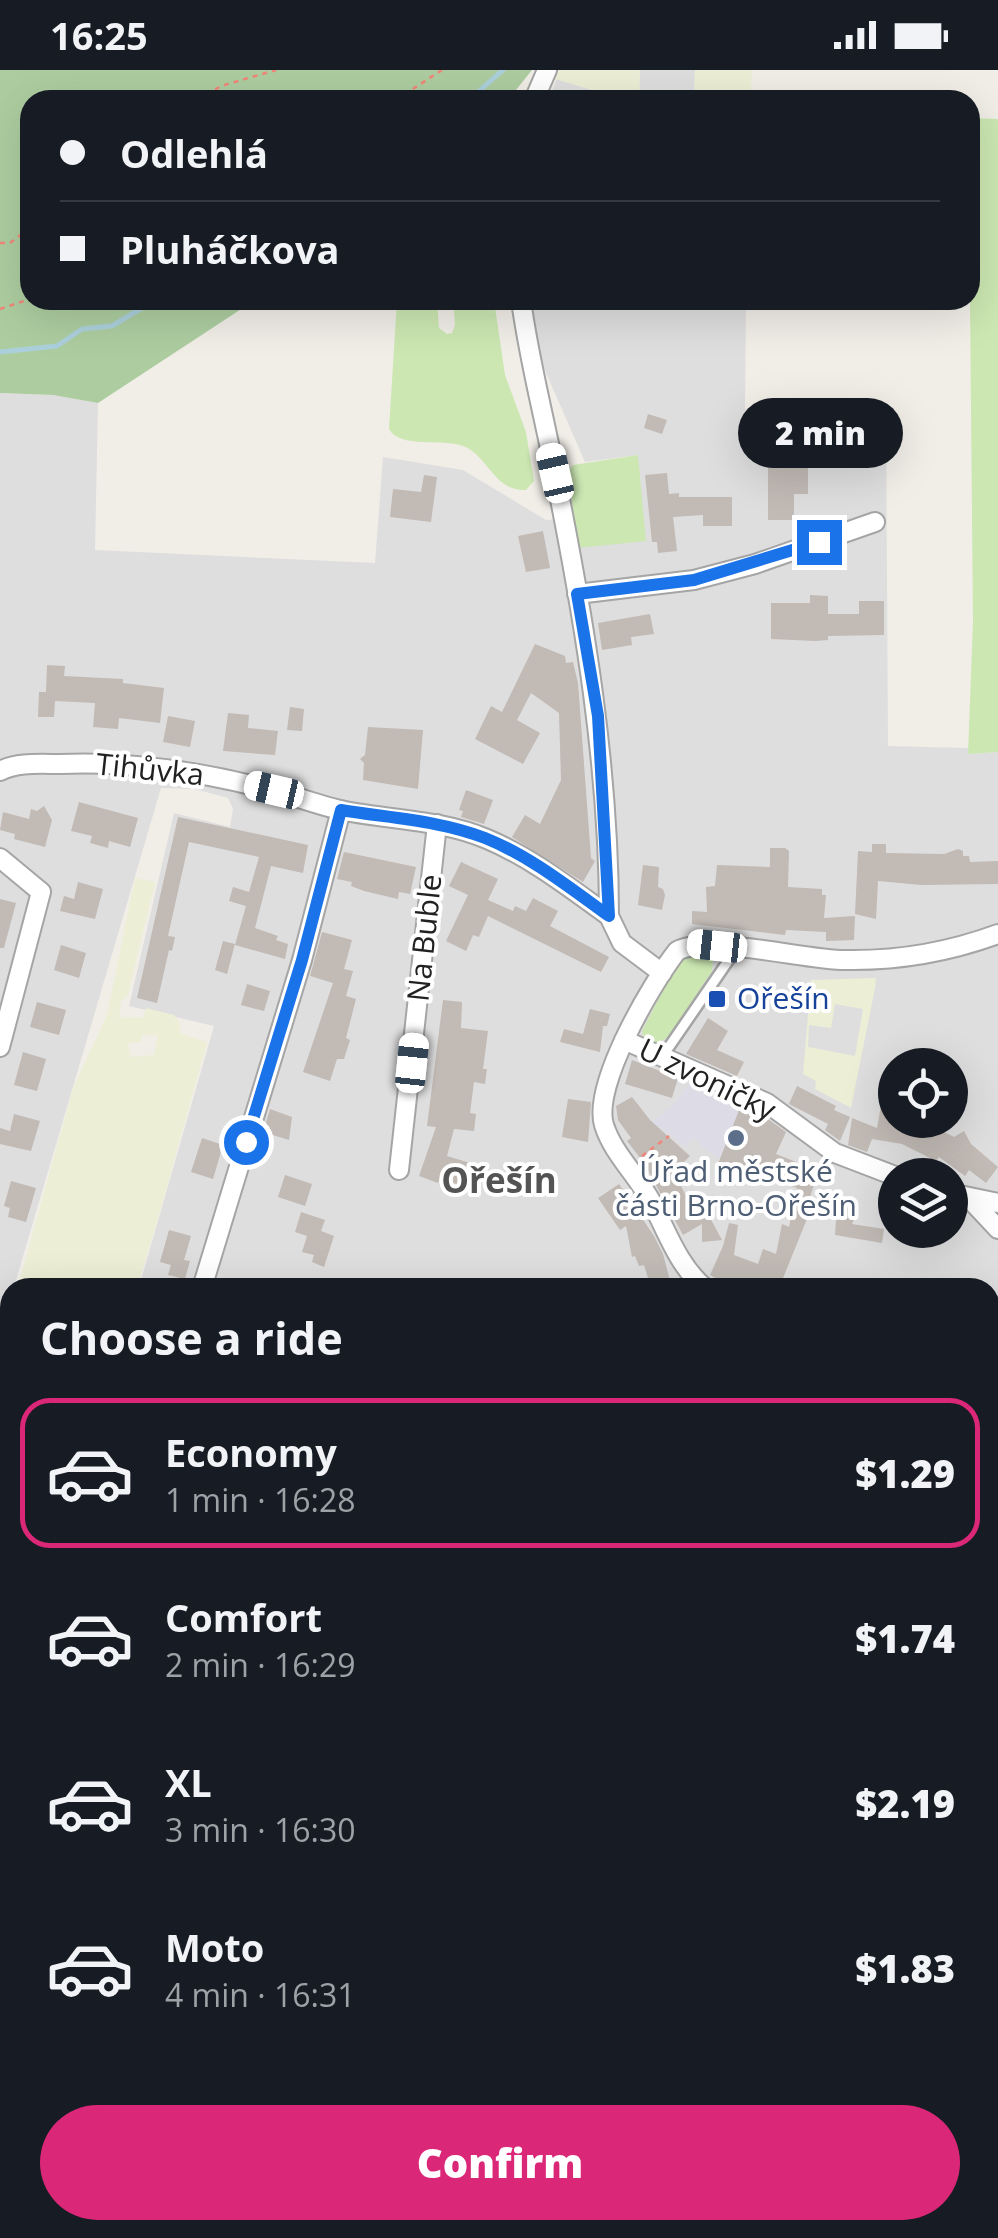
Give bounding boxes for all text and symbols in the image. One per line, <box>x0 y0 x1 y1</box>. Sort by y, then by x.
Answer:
text: 16:25 <box>50 9 148 61</box>
text: Odlehlá <box>120 127 268 179</box>
text: Pluháčkova <box>120 223 340 275</box>
callout: 2 min <box>736 397 902 467</box>
text: 2 min <box>775 411 866 454</box>
car <box>534 440 576 506</box>
route end <box>797 520 842 565</box>
street label: Tihůvka <box>94 742 206 795</box>
car <box>241 769 307 811</box>
street label: Na Buble <box>396 872 451 1003</box>
car <box>686 928 748 964</box>
place label: Ořešín <box>737 977 830 1018</box>
marker: Ořešín <box>706 988 728 1010</box>
street label: U zvoničky <box>632 1028 784 1130</box>
car <box>394 1032 430 1094</box>
map controls <box>878 1048 968 1248</box>
button: locate <box>878 1048 968 1138</box>
route start <box>224 1120 269 1165</box>
marker: Úřad městské části Brno-Ořešín <box>725 1127 747 1149</box>
place label: Úřad městské části Brno-Ořešín <box>615 1150 857 1225</box>
district label: Ořešín <box>441 1156 557 1203</box>
button: layers <box>878 1158 968 1248</box>
text: Choose a ride <box>40 1307 343 1368</box>
text: Economy <box>165 1426 337 1478</box>
icon: car <box>45 1428 135 1518</box>
text: $1.29 <box>855 1447 955 1499</box>
text: 1 min · 16:28 <box>165 1478 356 1521</box>
text: Comfort <box>165 1591 322 1643</box>
icon: car <box>45 1593 135 1683</box>
text: $1.74 <box>855 1612 955 1664</box>
text: 2 min · 16:29 <box>165 1643 356 1686</box>
text: XL <box>165 1756 212 1808</box>
icon: car <box>45 1758 135 1848</box>
text: $2.19 <box>855 1777 955 1829</box>
text: 3 min · 16:30 <box>165 1808 356 1851</box>
text: Moto <box>165 1921 264 1973</box>
icon: car <box>45 1923 135 2013</box>
text: $1.83 <box>855 1942 955 1994</box>
text: 4 min · 16:31 <box>165 1973 356 2016</box>
button: Confirm <box>40 2105 960 2220</box>

